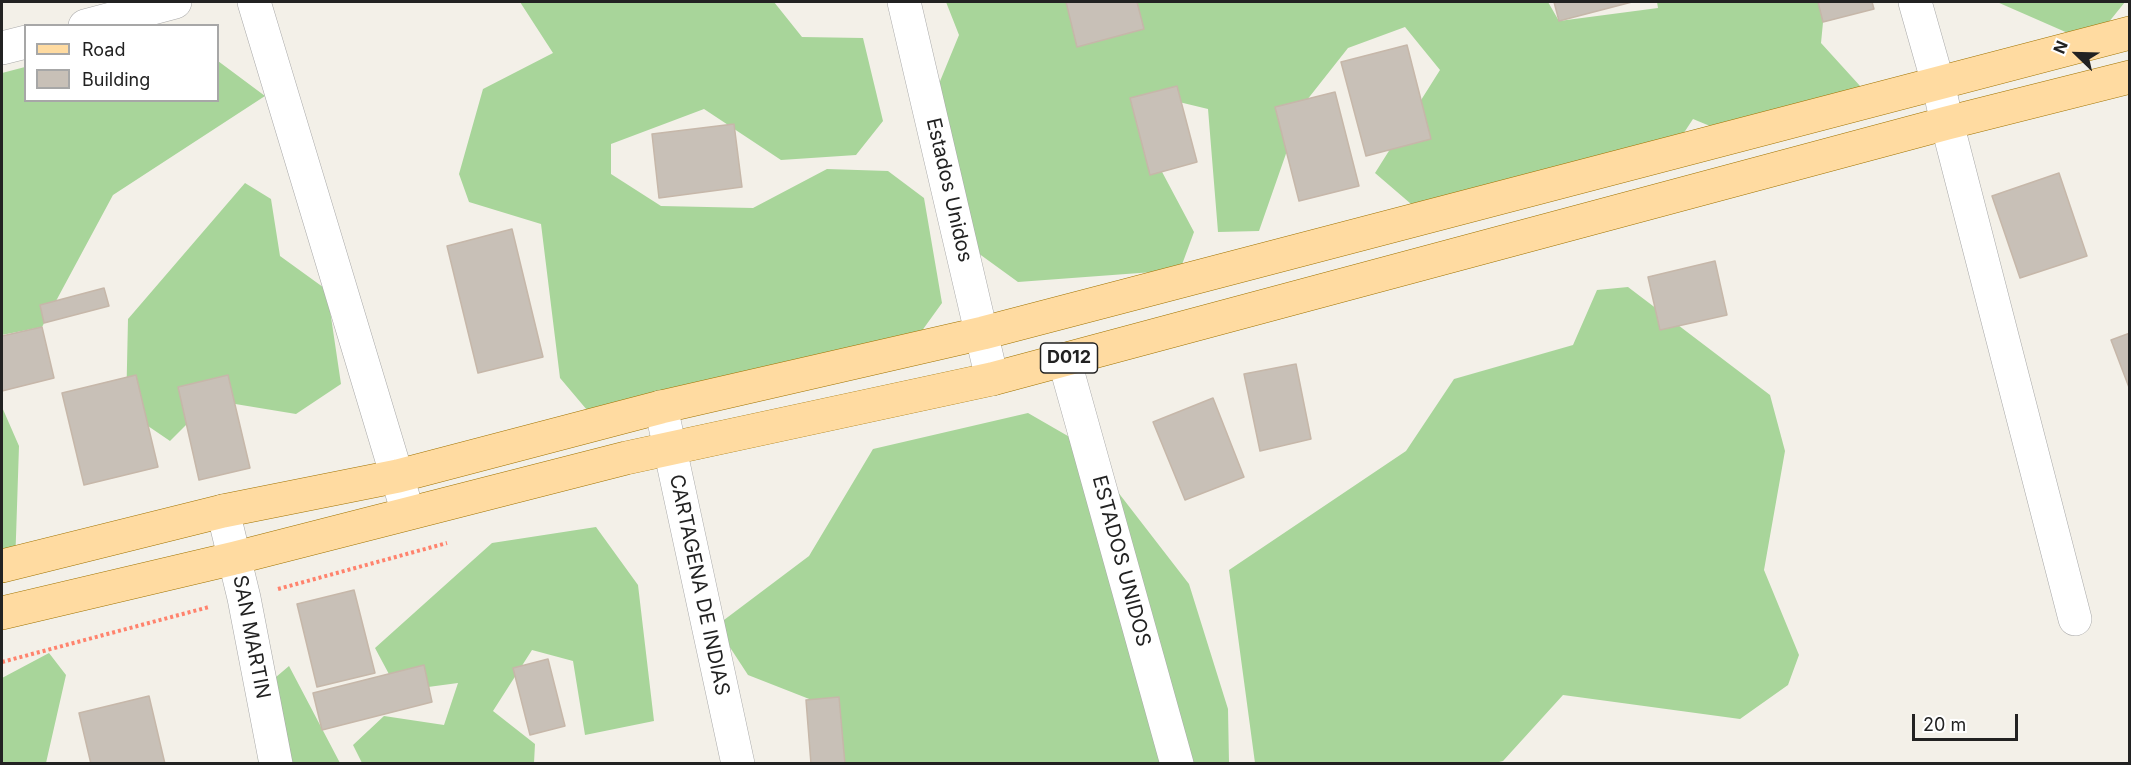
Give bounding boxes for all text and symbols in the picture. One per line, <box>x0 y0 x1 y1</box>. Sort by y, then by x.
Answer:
legend <box>24 24 219 102</box>
north arrow <box>2047 24 2107 84</box>
text: N <box>2049 37 2072 56</box>
text: Road <box>82 39 125 60</box>
text: Building <box>82 69 150 90</box>
street label: Estados Unidos <box>921 116 977 264</box>
road number: D012 <box>1040 343 1098 373</box>
street label: CARTAGENA DE INDIAS <box>664 472 734 698</box>
street label: ESTADOS UNIDOS <box>1087 473 1155 649</box>
street label: SAN MARTIN <box>227 573 275 701</box>
scale bar <box>1915 702 2022 740</box>
text: 20 m <box>1923 714 1966 735</box>

